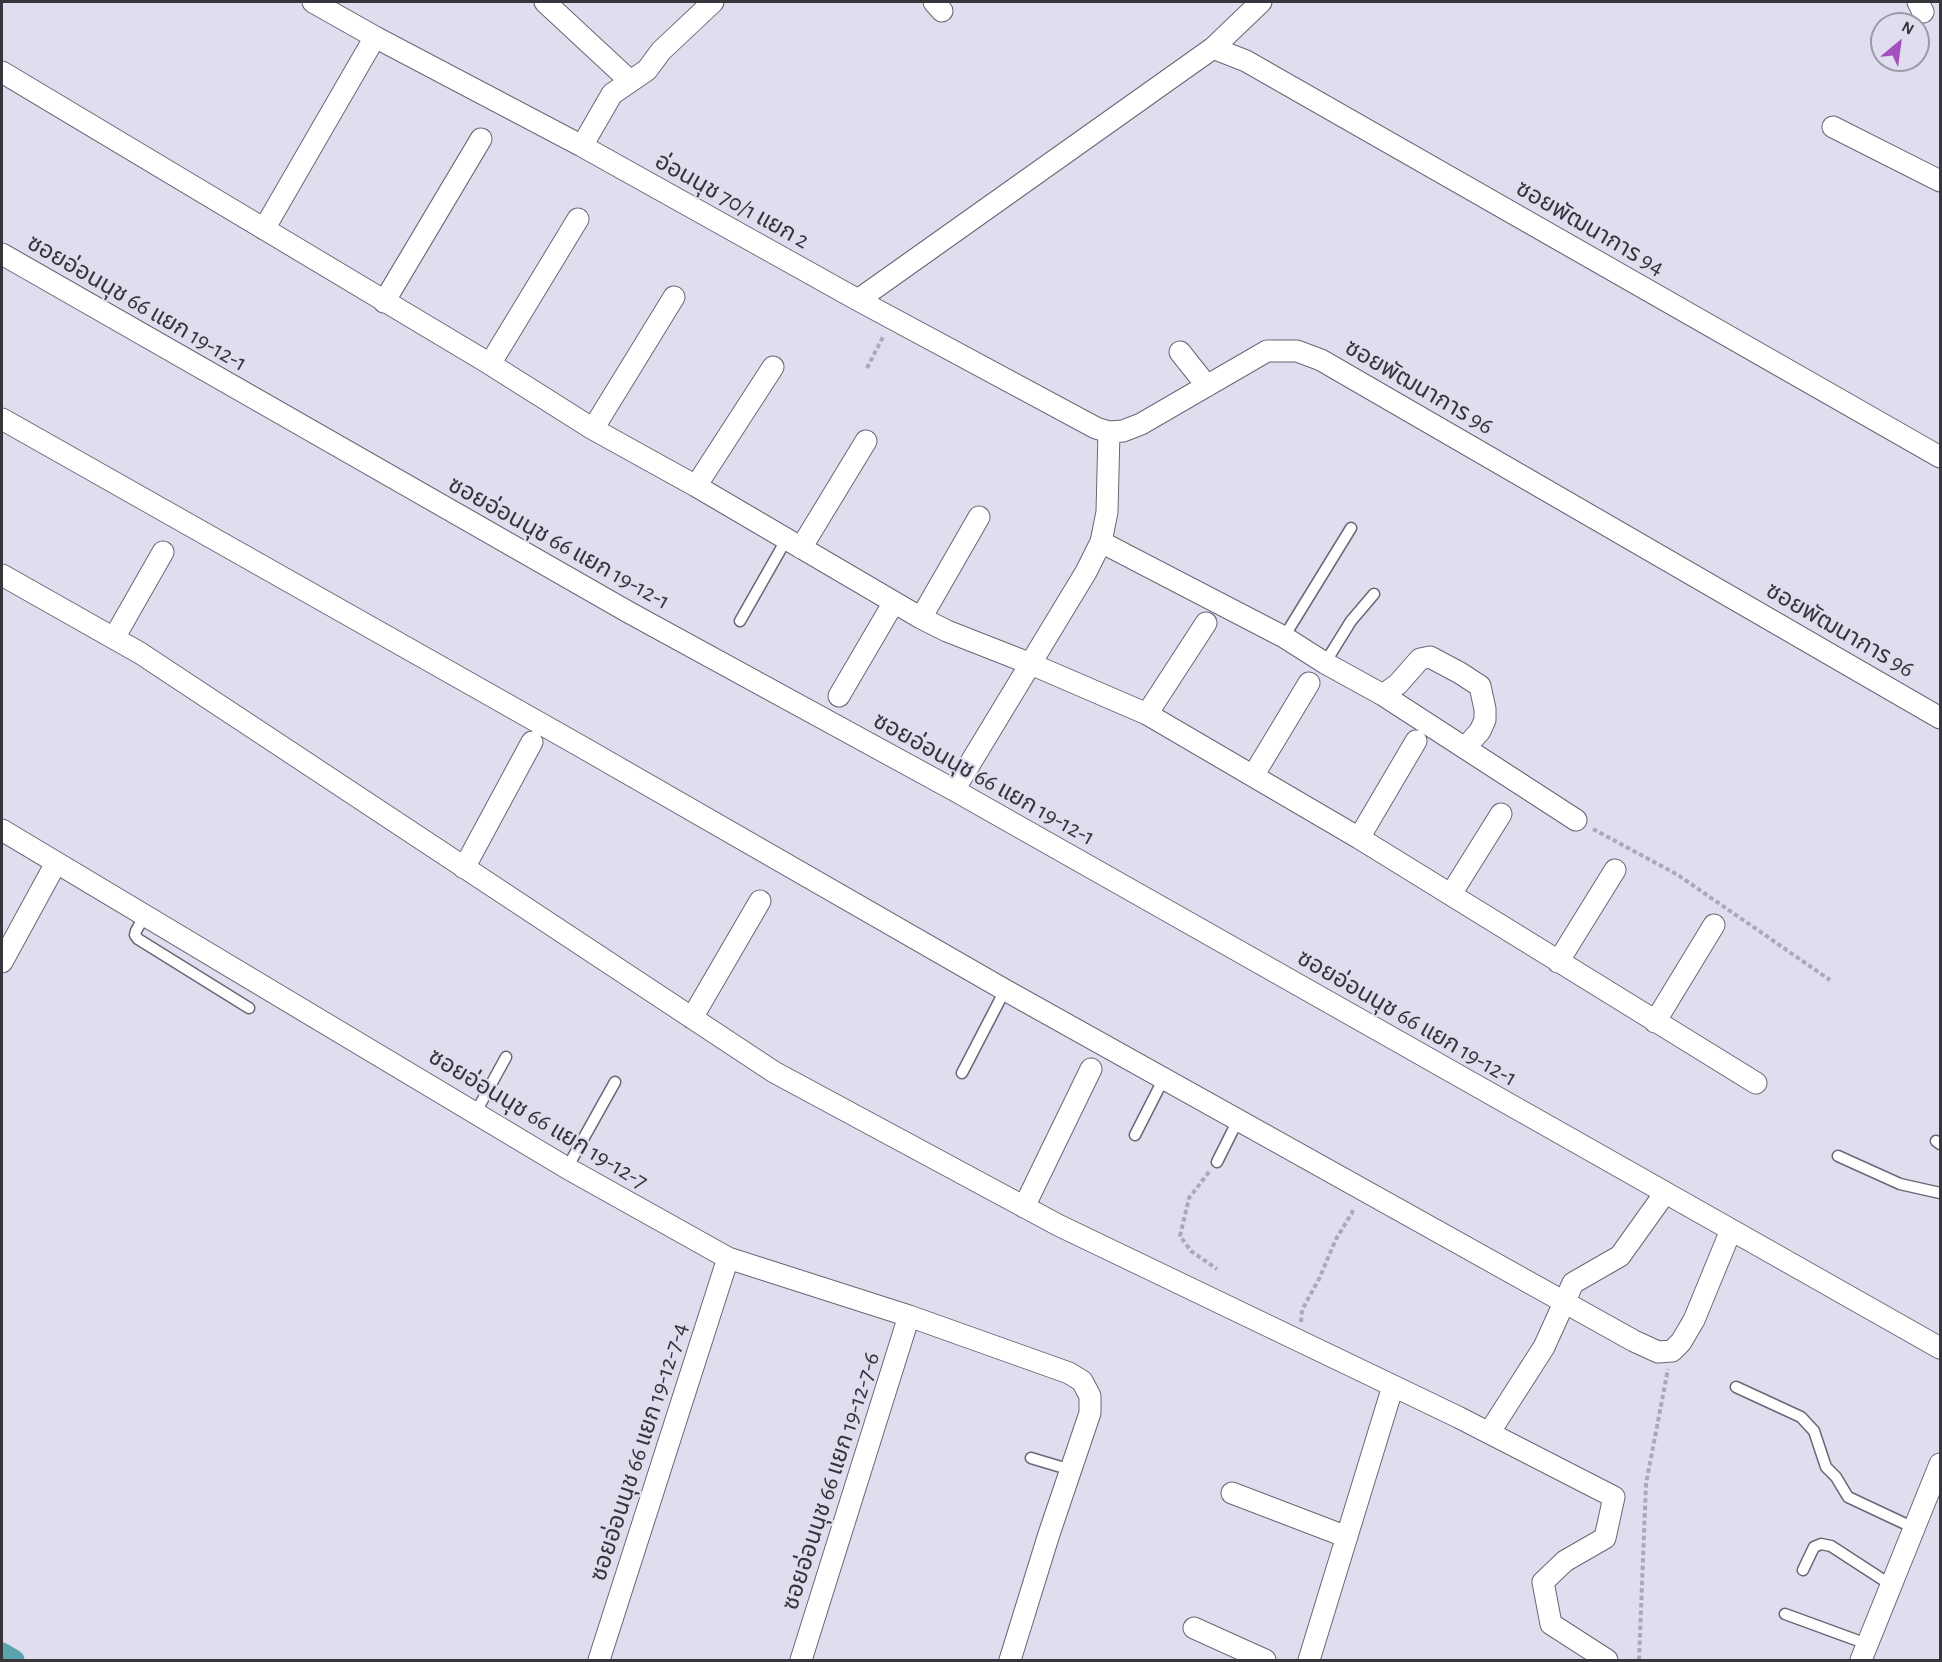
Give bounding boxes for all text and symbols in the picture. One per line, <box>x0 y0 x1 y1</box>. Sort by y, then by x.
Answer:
north arrow <box>1870 12 1930 72</box>
text: N <box>1899 18 1917 38</box>
street label: อ่อนนุช 70/1 แยก 2 <box>650 147 814 255</box>
street label: ซอยพัฒนาการ 94 <box>1511 174 1669 282</box>
street label: ซอยอ่อนนุช 66 แยก 19-12-1 <box>22 228 252 378</box>
street label: ซอยพัฒนาการ 96 <box>1340 333 1498 441</box>
street label: ซอยอ่อนนุช 66 แยก 19-12-1 <box>443 470 675 616</box>
street label: ซอยพัฒนาการ 96 <box>1761 576 1919 684</box>
street label: ซอยอ่อนนุช 66 แยก 19-12-1 <box>868 706 1100 852</box>
street label: ซอยอ่อนนุช 66 แยก 19-12-1 <box>1292 943 1522 1093</box>
street label: ซอยอ่อนนุช 66 แยก 19-12-7 <box>423 1042 653 1196</box>
street label: ซอยอ่อนนุช 66 แยก 19-12-7-4 <box>584 1319 694 1585</box>
street label: ซอยอ่อนนุช 66 แยก 19-12-7-6 <box>776 1348 886 1614</box>

